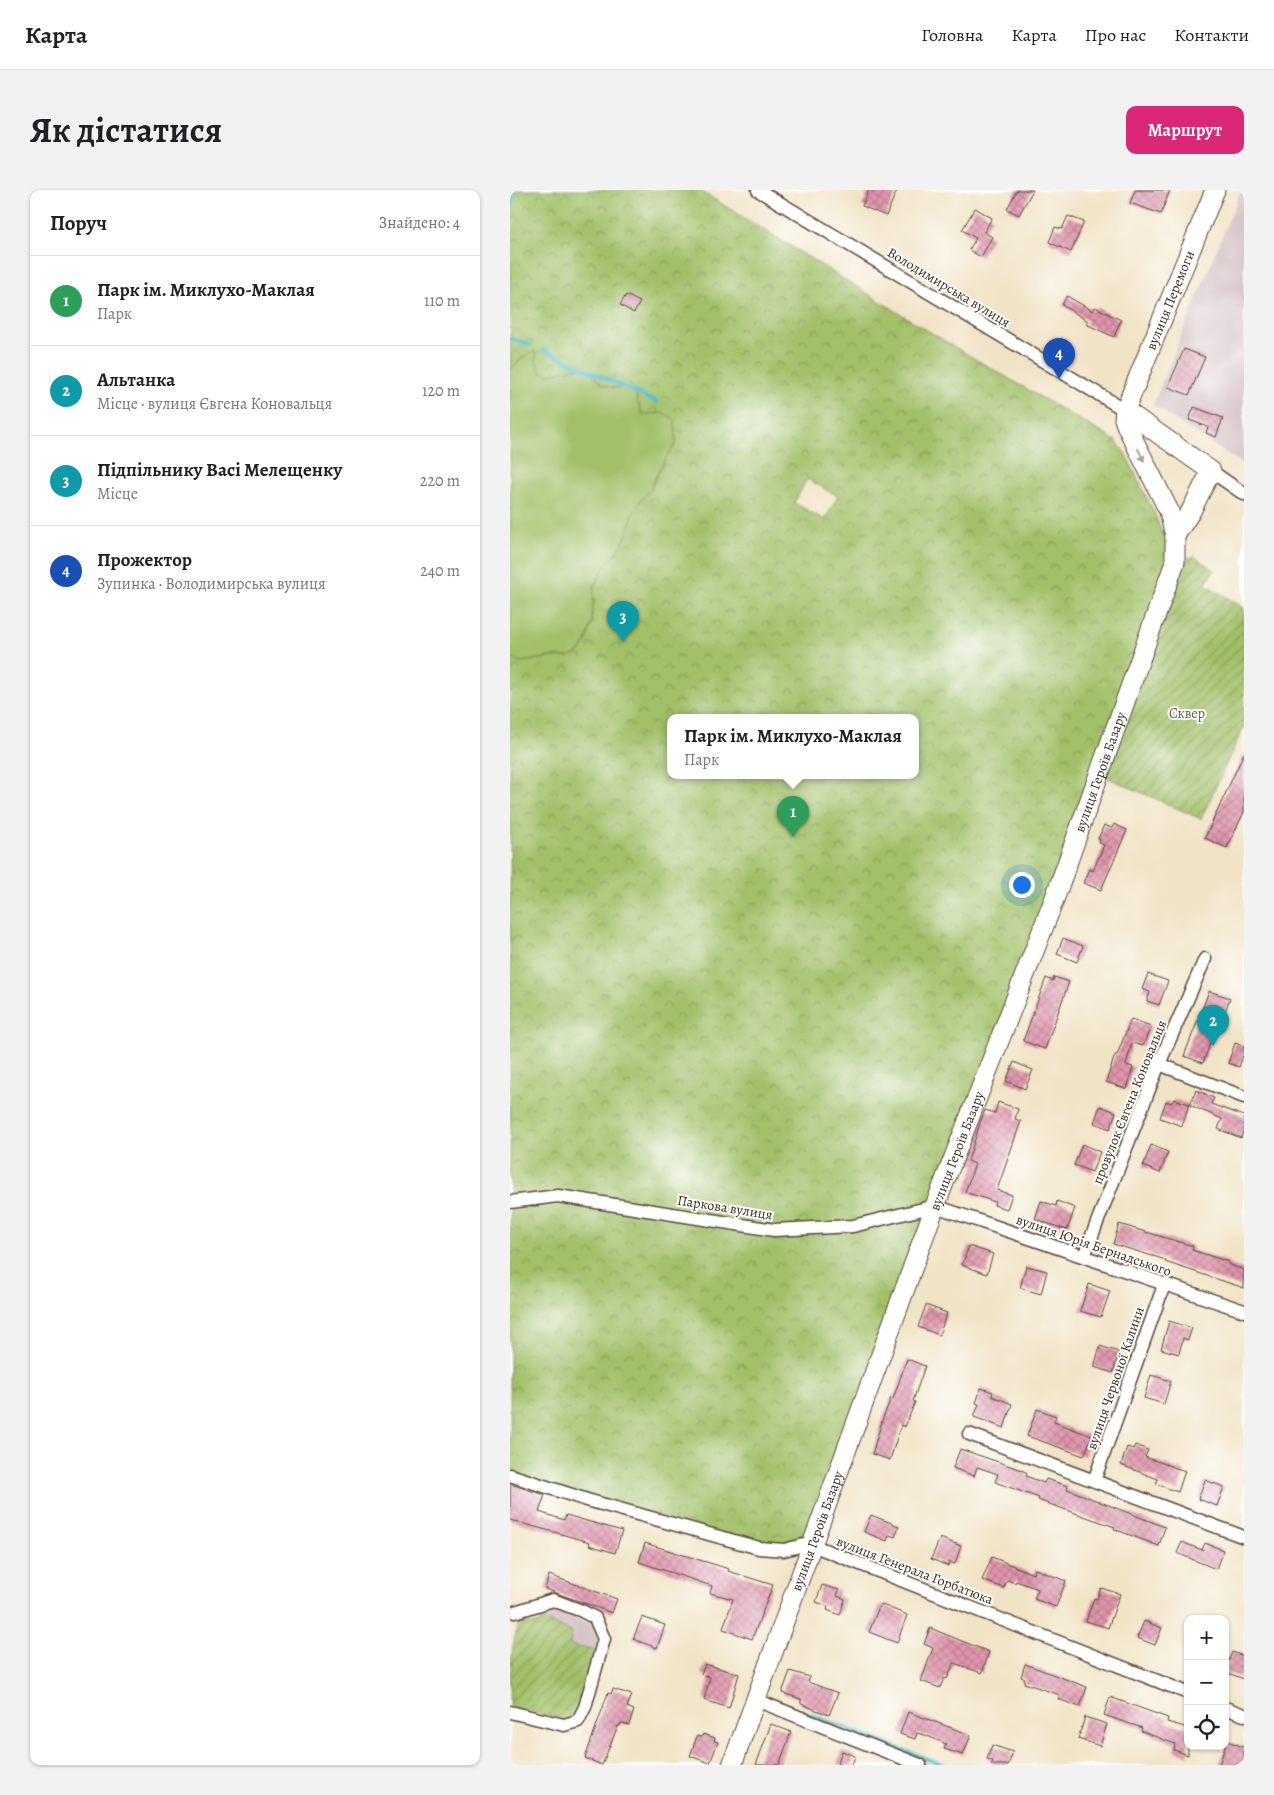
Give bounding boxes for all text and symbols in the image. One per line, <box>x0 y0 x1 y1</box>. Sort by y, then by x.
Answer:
text: Карта <box>25 19 87 51</box>
text: Головна <box>921 23 983 47</box>
text: Карта <box>1011 23 1057 47</box>
text: Про нас <box>1085 23 1146 47</box>
text: Контакти <box>1174 23 1249 47</box>
text: Як дістатися <box>30 106 222 154</box>
button: Маршрут <box>1126 106 1244 154</box>
text: Поруч <box>50 209 107 237</box>
text: Знайдено: 4 <box>379 212 460 234</box>
street label: Володимирська вулиця <box>884 243 1014 332</box>
street label: вулиця Перемоги <box>1142 248 1199 353</box>
text: Парк ім. Миклухо-Маклая <box>97 277 315 303</box>
text: 1 <box>63 290 69 312</box>
text: 110 m <box>424 290 460 312</box>
text: Парк <box>97 303 132 325</box>
pin: 4 <box>1043 338 1075 379</box>
text: Альтанка <box>97 367 175 393</box>
text: 2 <box>62 380 70 402</box>
text: 120 m <box>422 380 460 402</box>
text: Місце · вулиця Євгена Коновальця <box>97 393 332 415</box>
one-way arrow <box>1137 448 1145 462</box>
text: Підпільнику Васі Мелещенку <box>97 457 342 483</box>
text: 3 <box>63 470 69 492</box>
text: 220 m <box>420 470 460 492</box>
text: Місце <box>97 483 138 505</box>
text: Прожектор <box>97 547 192 573</box>
text: 4 <box>62 560 70 582</box>
text: 240 m <box>420 560 460 582</box>
text: Зупинка · Володимирська вулиця <box>97 573 326 595</box>
pin: 3 <box>607 601 639 642</box>
park label: Сквер <box>1169 704 1205 723</box>
street label: вулиця Героїв Базару <box>1070 709 1131 835</box>
popup <box>667 714 919 779</box>
text: Парк ім. Миклухо-Маклая <box>684 723 902 749</box>
text: Парк <box>684 749 719 771</box>
pin: 1 <box>777 796 809 837</box>
your location <box>1009 872 1035 898</box>
pin: 2 <box>1197 1005 1229 1046</box>
street label: провулок Євгена Коновальця <box>1088 1017 1171 1187</box>
street label: вулиця Героїв Базару <box>925 1088 989 1213</box>
street label: Паркова вулиця <box>676 1191 774 1224</box>
street label: вулиця Юрія Бернадського <box>1014 1210 1174 1281</box>
street label: вулиця Червоної Калини <box>1082 1304 1149 1452</box>
street label: вулиця Героїв Базару <box>787 1468 848 1594</box>
street label: вулиця Генерала Горбатюка <box>834 1532 996 1609</box>
map controls <box>1184 1615 1229 1750</box>
button: + <box>1184 1615 1229 1660</box>
button: − <box>1184 1660 1229 1705</box>
button: locate <box>1184 1705 1229 1750</box>

